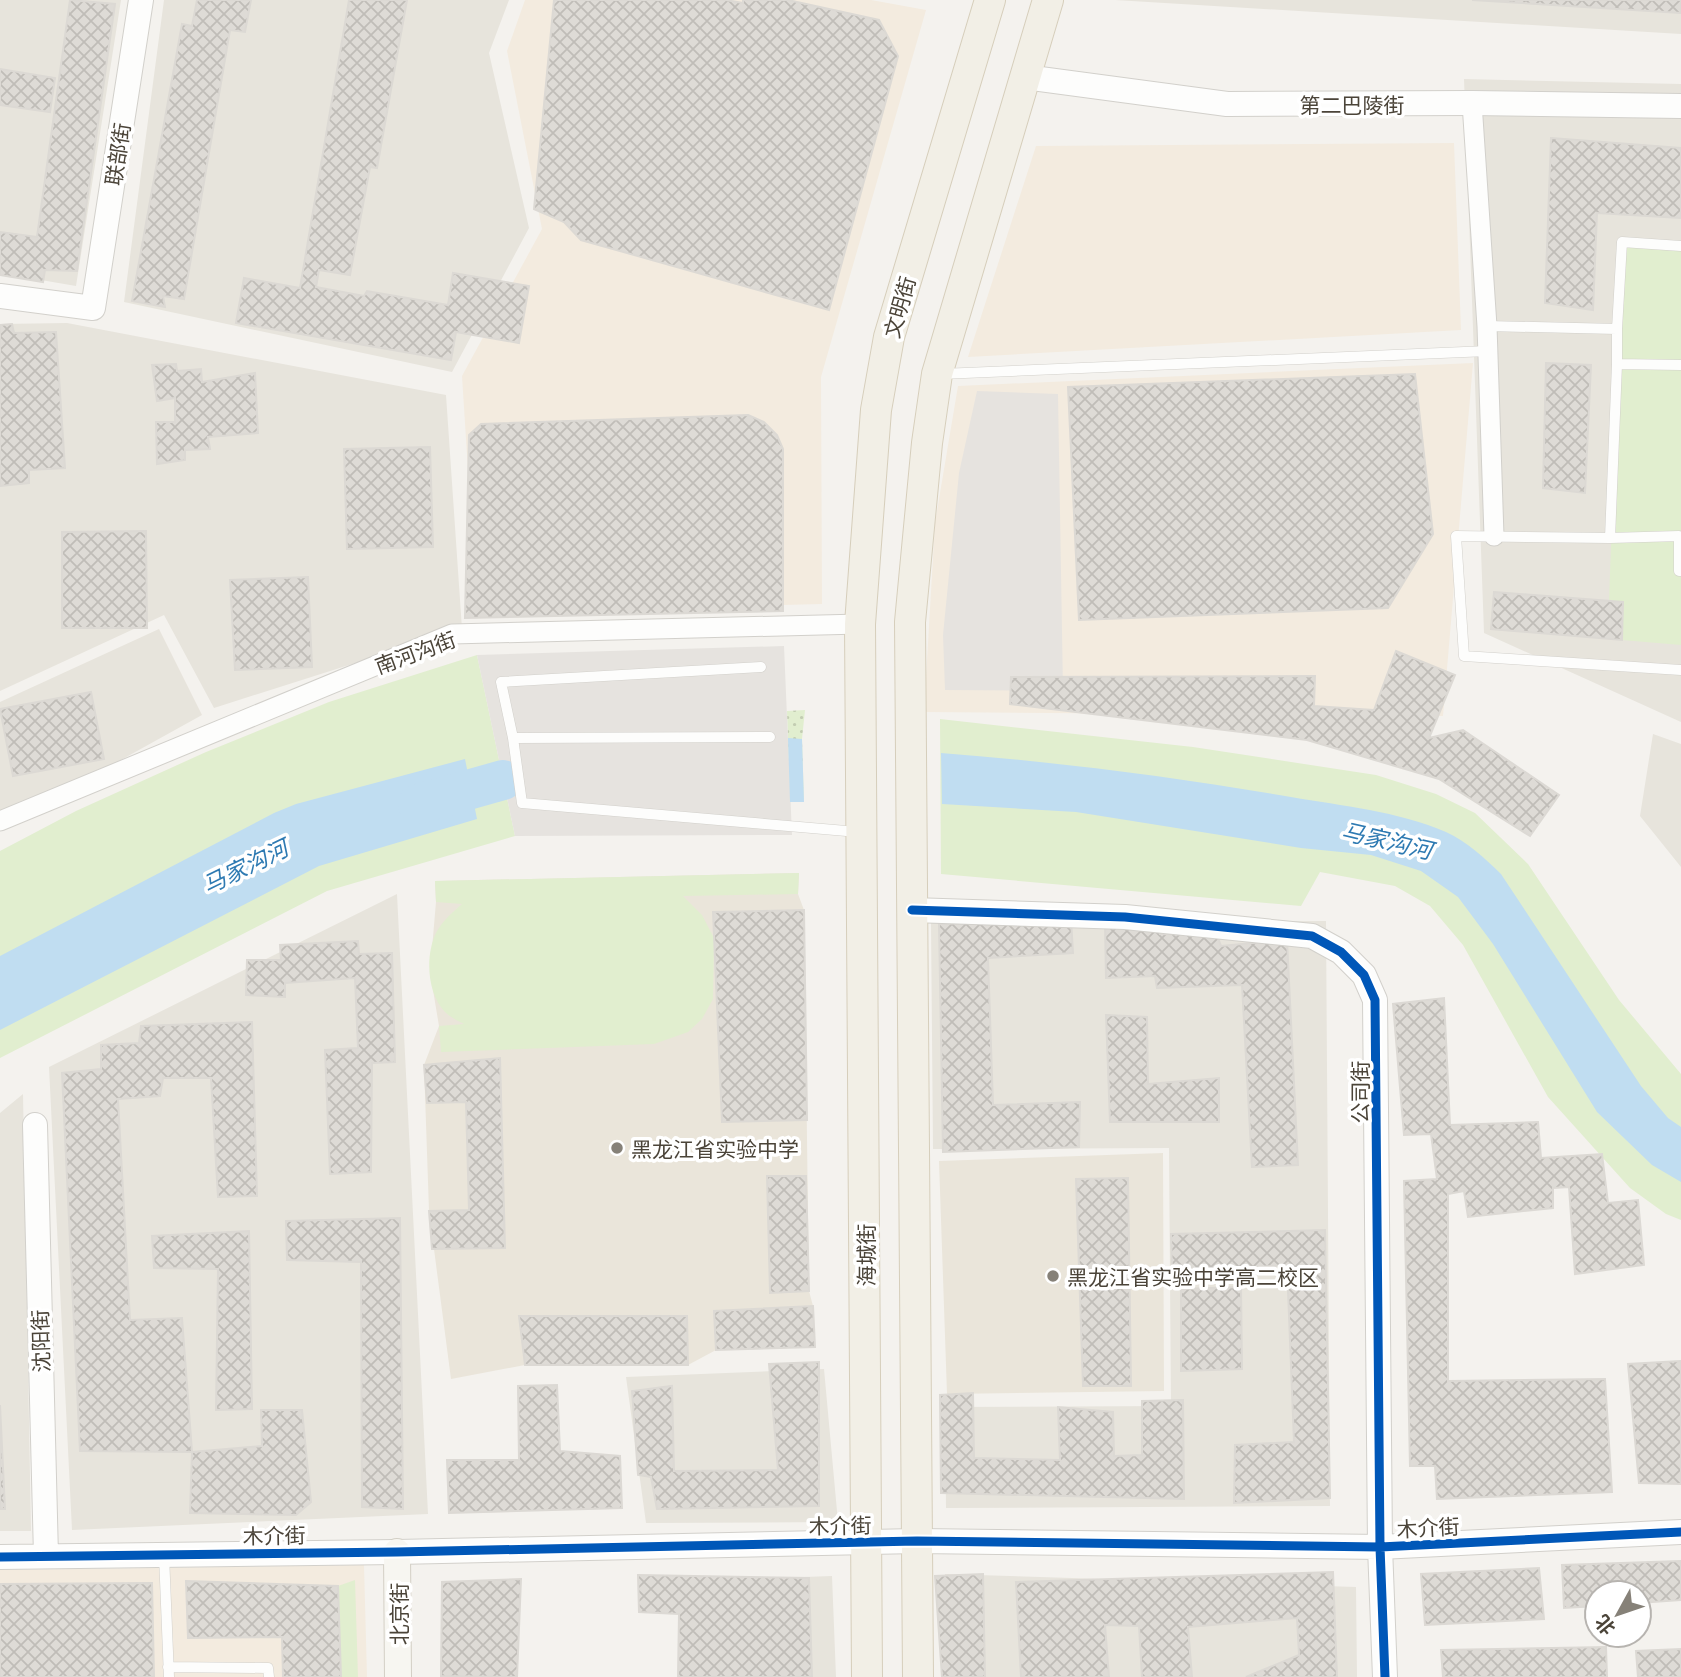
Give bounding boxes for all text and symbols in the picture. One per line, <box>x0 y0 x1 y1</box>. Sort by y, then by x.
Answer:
street label: 第二巴陵街 <box>1300 92 1405 117</box>
street label: 联部街 <box>100 121 134 187</box>
street label: 文明街 <box>878 273 920 341</box>
street label: 南河沟街 <box>371 626 459 678</box>
water label: 马家沟河 <box>1339 816 1439 865</box>
water label: 马家沟河 <box>198 831 296 899</box>
street label: 公司街 <box>1347 1061 1372 1124</box>
place label: 黑龙江省实验中学 <box>631 1136 799 1161</box>
marker: 黑龙江省实验中学 <box>609 1140 625 1156</box>
street label: 海城街 <box>853 1224 878 1287</box>
place label: 黑龙江省实验中学高二校区 <box>1067 1264 1319 1289</box>
marker: 黑龙江省实验中学高二校区 <box>1045 1268 1061 1284</box>
street label: 沈阳街 <box>26 1309 54 1373</box>
street label: 木介街 <box>808 1512 872 1538</box>
street label: 木介街 <box>1396 1513 1460 1541</box>
street label: 木介街 <box>242 1522 306 1548</box>
north arrow <box>1583 1579 1653 1649</box>
street label: 北京街 <box>386 1583 411 1646</box>
text: 北 <box>1590 1611 1620 1640</box>

